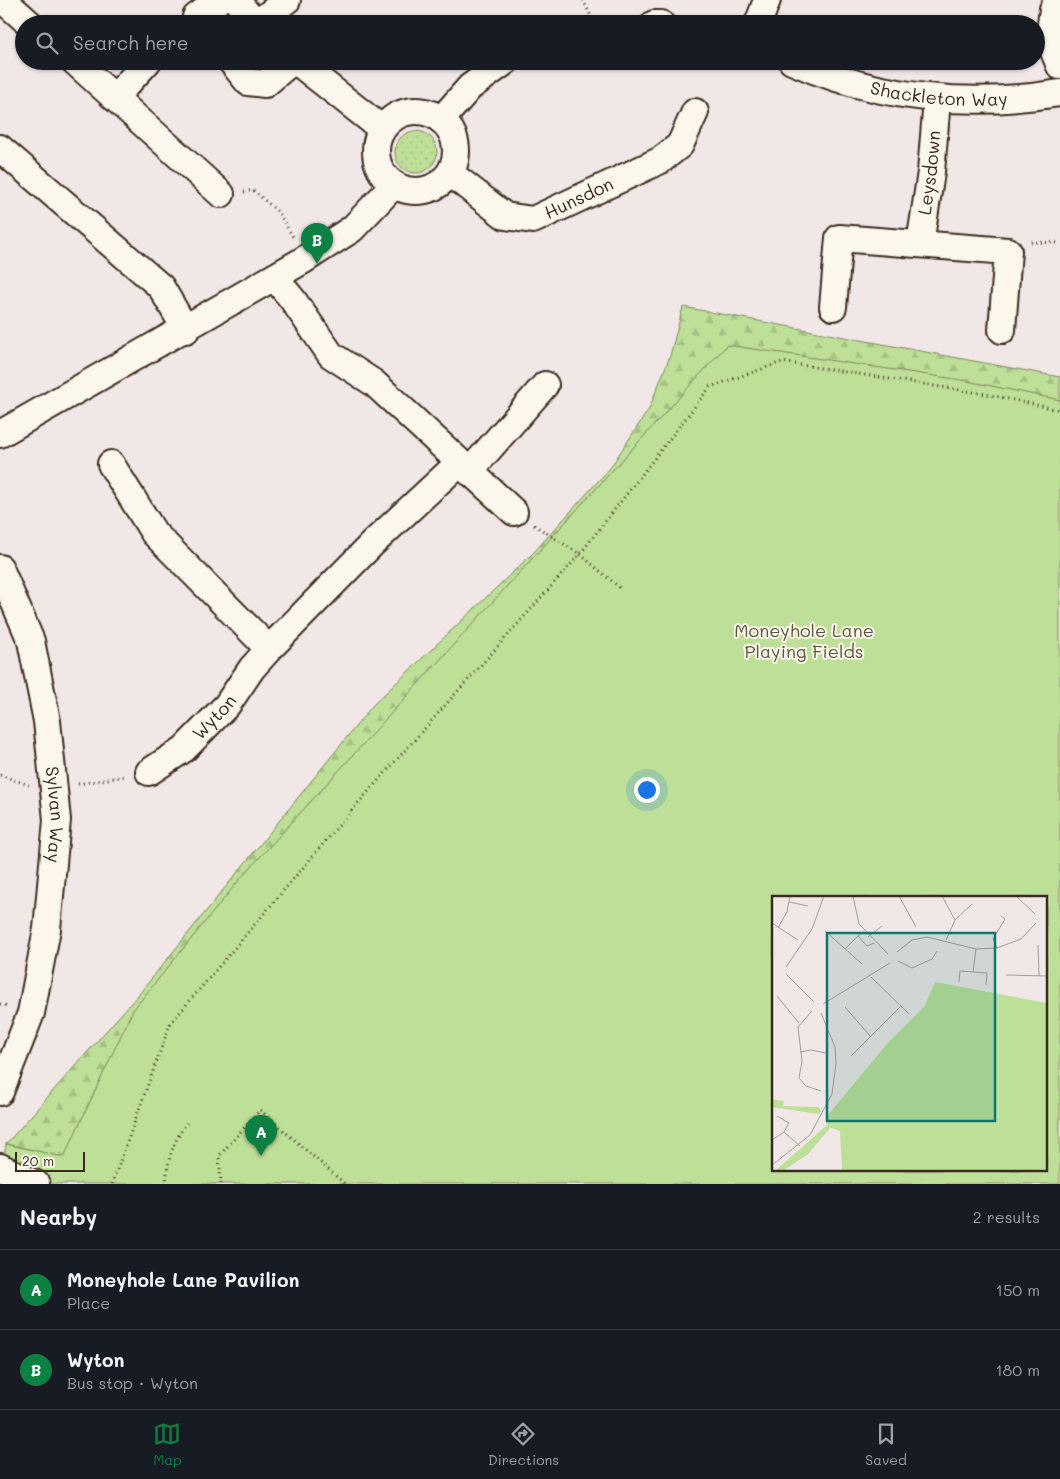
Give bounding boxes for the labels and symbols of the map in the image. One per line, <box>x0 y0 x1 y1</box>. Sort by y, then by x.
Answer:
street label: Shackleton Way <box>868 75 1008 111</box>
street label: Leysdown <box>912 129 945 216</box>
street label: Hunsdon <box>540 171 617 224</box>
pin: B <box>301 223 333 264</box>
park label: Moneyhole Lane Playing Fields <box>734 618 874 663</box>
street label: Wyton <box>187 690 241 744</box>
street label: Sylvan Way <box>41 765 70 864</box>
your location <box>634 777 660 803</box>
inset map <box>772 896 1048 1172</box>
pin: A <box>245 1115 277 1156</box>
scale bar <box>15 1149 85 1172</box>

